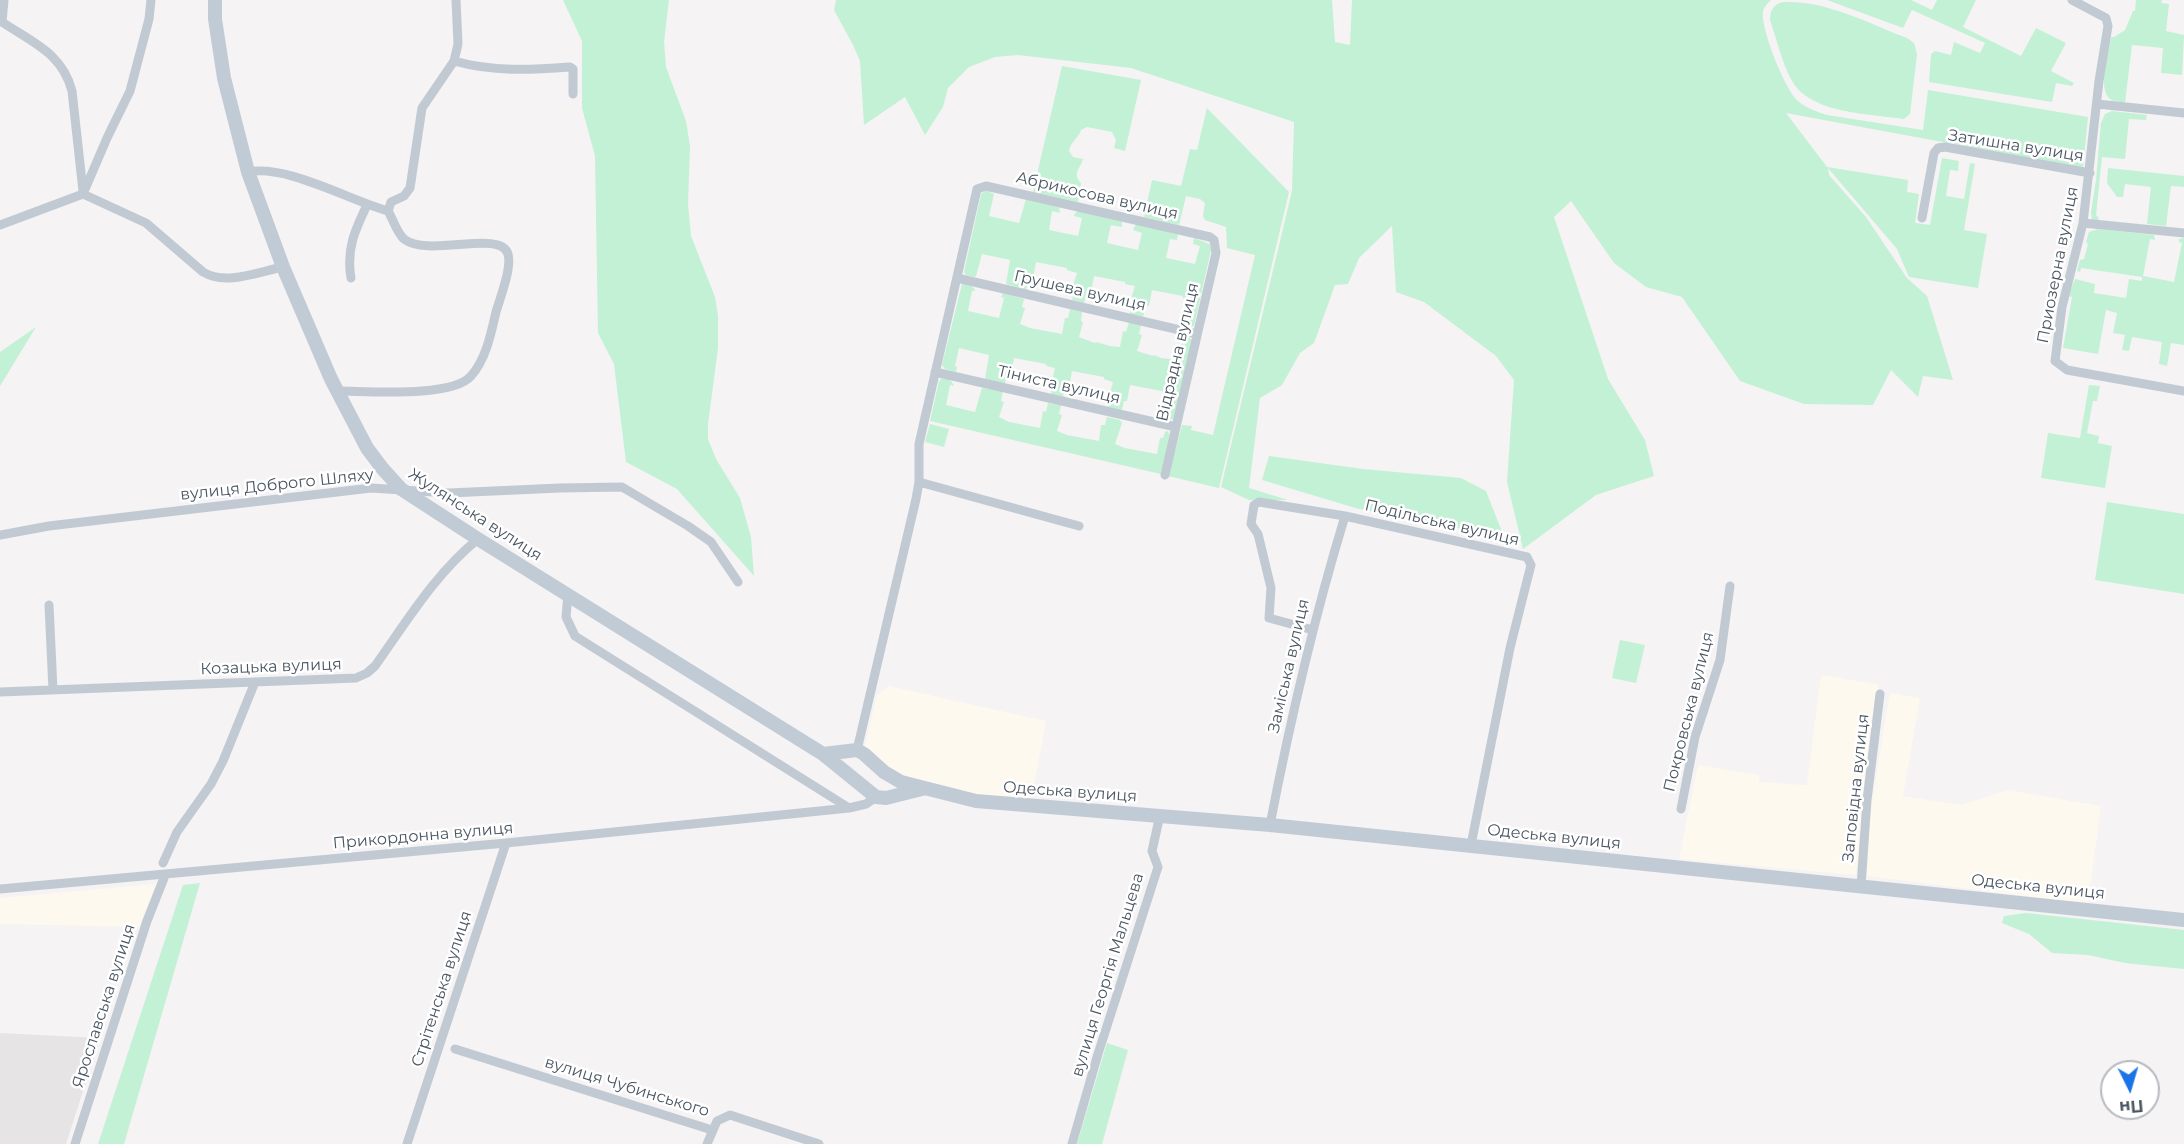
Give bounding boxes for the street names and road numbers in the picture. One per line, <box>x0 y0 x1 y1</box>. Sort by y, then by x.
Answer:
street label: Затишна вулиця <box>1947 126 2085 166</box>
street label: Абрикосова вулиця <box>1014 168 1180 224</box>
street label: Приозерна вулиця <box>2033 185 2083 345</box>
street label: Грушева вулиця <box>1012 266 1148 316</box>
street label: Відрадна вулиця <box>1153 281 1203 423</box>
street label: Тіниста вулиця <box>996 362 1122 408</box>
street label: вулиця Доброго Шляху <box>179 465 375 505</box>
street label: Жулянська вулиця <box>404 465 546 565</box>
street label: Подільська вулиця <box>1363 496 1521 550</box>
street label: Заміська вулиця <box>1264 597 1314 735</box>
street label: Покровська вулиця <box>1660 630 1718 794</box>
street label: Козацька вулиця <box>200 655 342 679</box>
street label: Заповідна вулиця <box>1839 713 1873 863</box>
street label: Одеська вулиця <box>1002 778 1138 806</box>
street label: Прикордонна вулиця <box>332 819 514 853</box>
street label: Одеська вулиця <box>1486 820 1622 854</box>
street label: Одеська вулиця <box>1970 870 2106 904</box>
street label: вулиця Георгія Мальцева <box>1068 871 1148 1079</box>
street label: Стрітенська вулиця <box>408 909 476 1069</box>
street label: Ярославська вулиця <box>68 921 140 1091</box>
street label: вулиця Чубинського <box>542 1053 712 1121</box>

